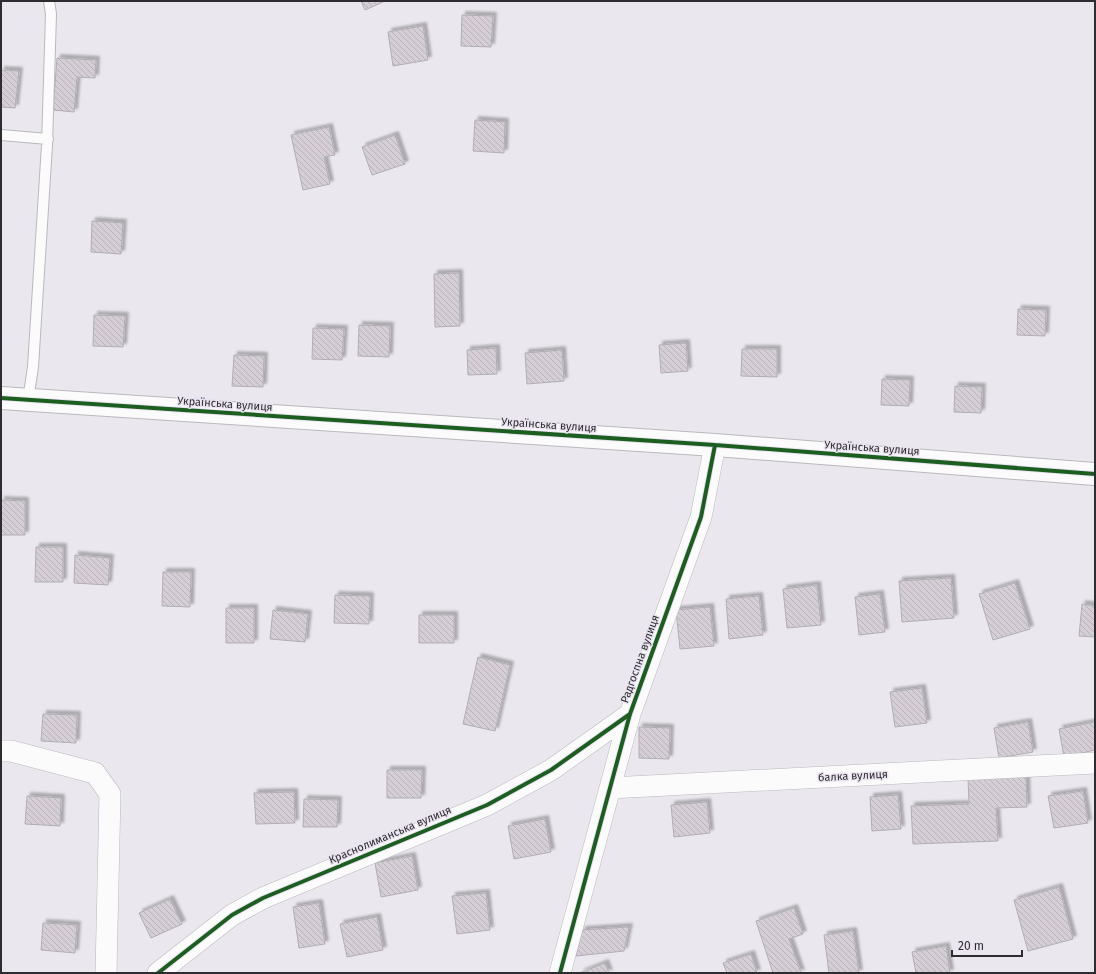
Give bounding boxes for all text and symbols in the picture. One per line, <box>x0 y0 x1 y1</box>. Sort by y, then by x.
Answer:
street label: Українська вулиця <box>177 394 273 414</box>
street label: Українська вулиця <box>501 415 597 435</box>
street label: Українська вулиця <box>824 438 920 458</box>
street label: Радгоспна вулиця <box>618 613 662 705</box>
street label: балка вулиця <box>818 768 888 784</box>
street label: Краснолиманська вулиця <box>327 803 453 867</box>
scale bar <box>952 932 1022 958</box>
text: 20 m <box>958 939 984 953</box>

